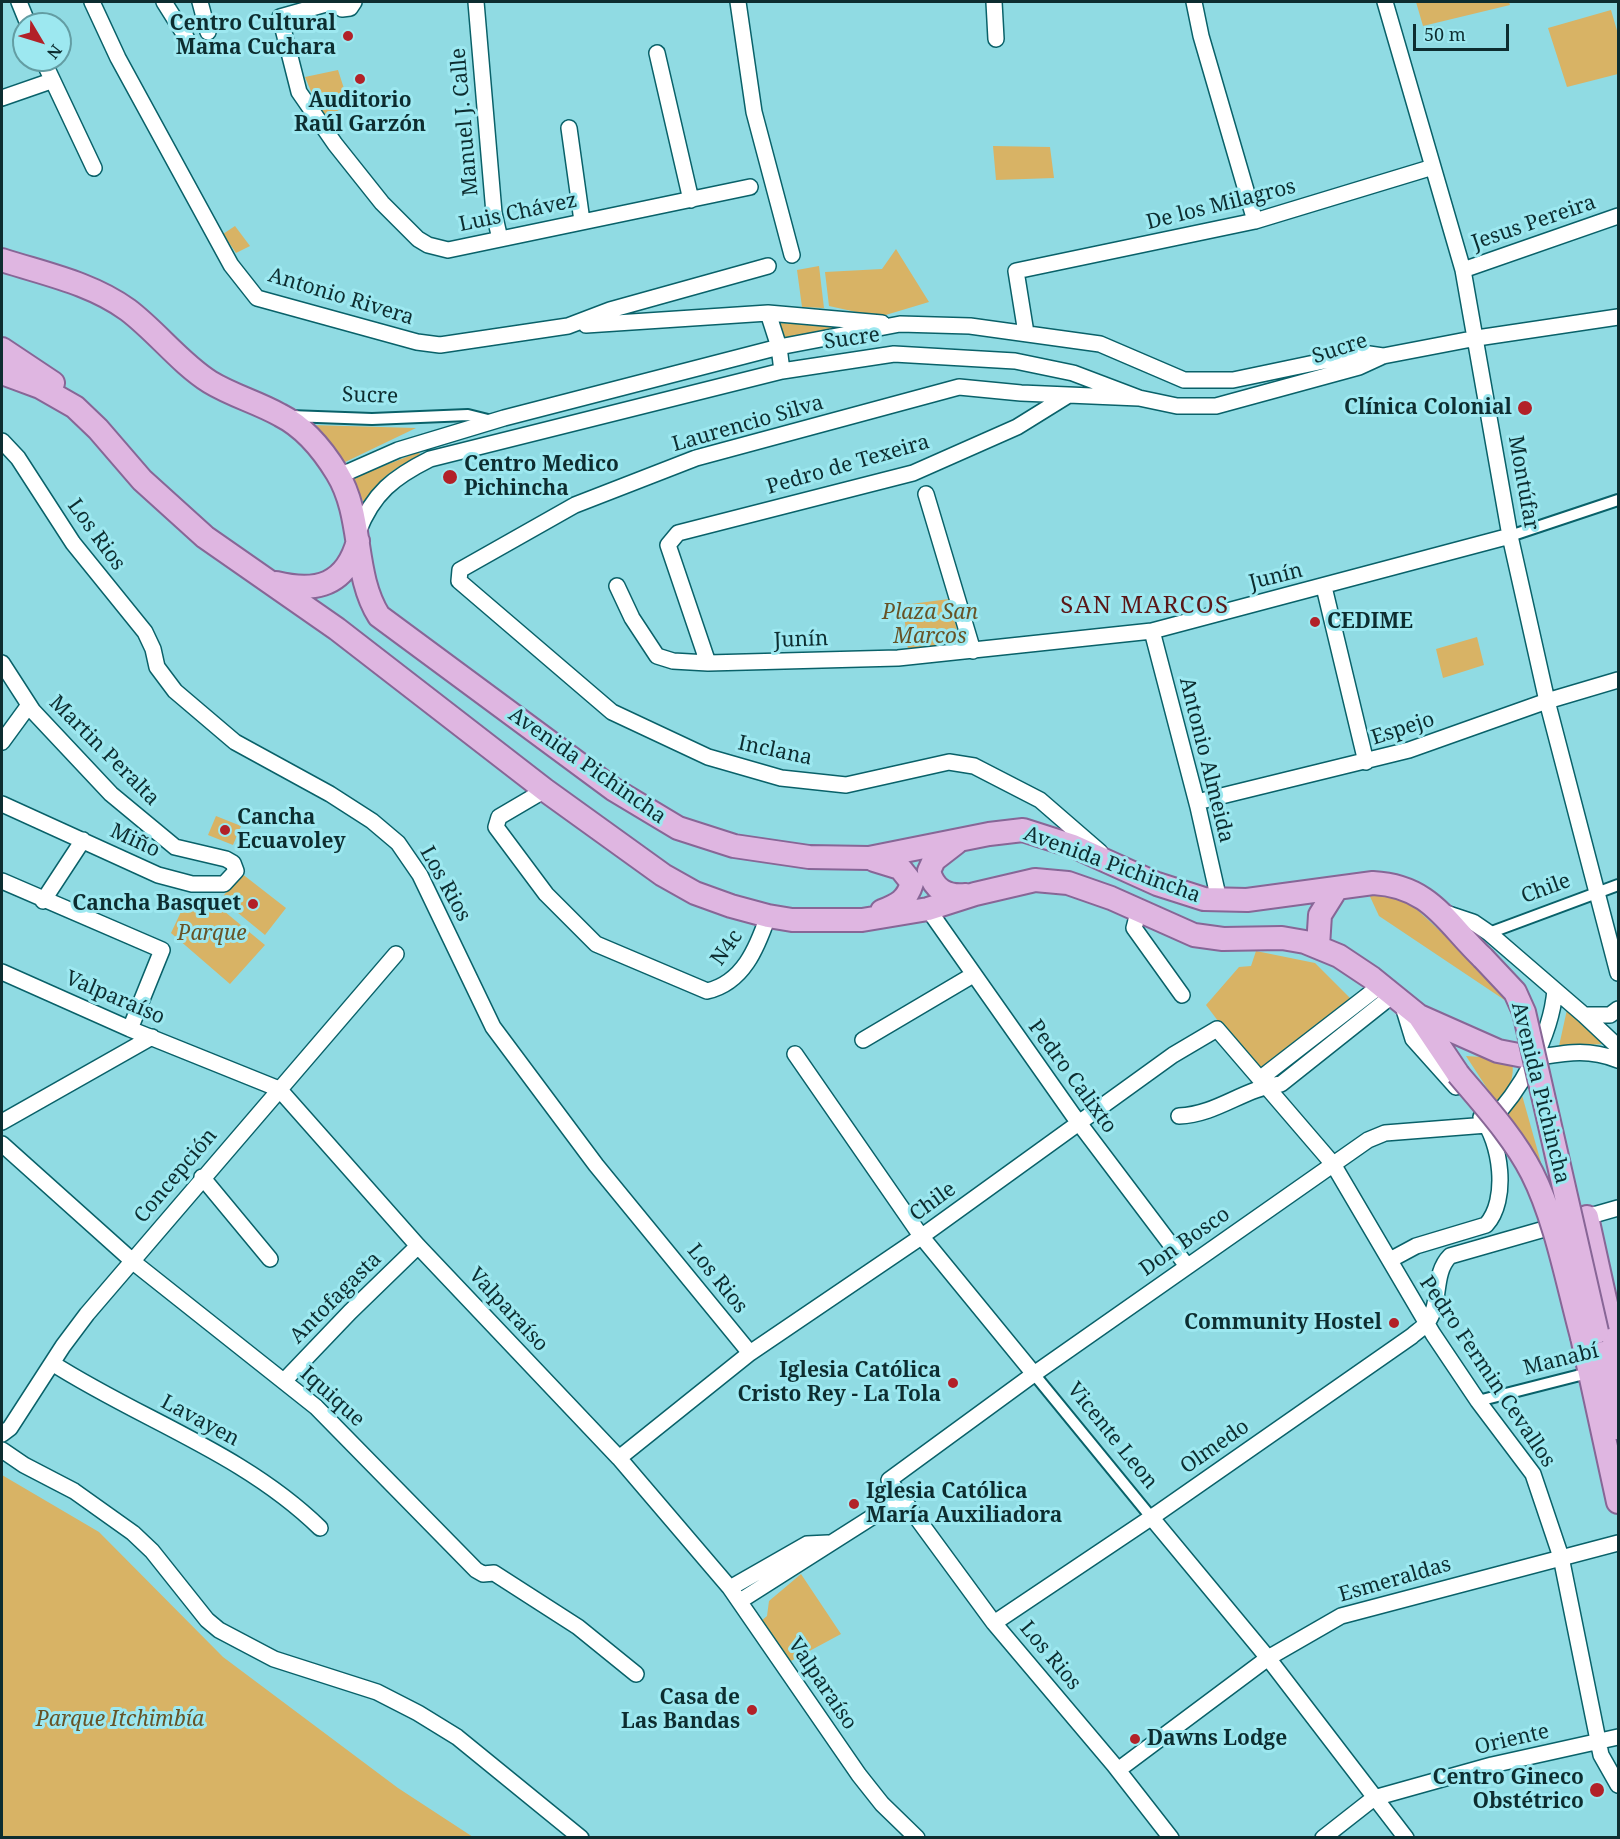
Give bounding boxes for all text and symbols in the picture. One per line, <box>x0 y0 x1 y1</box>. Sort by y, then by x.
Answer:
place label: Centro Cultural Mama Cuchara <box>170 11 336 61</box>
north arrow <box>12 12 72 72</box>
scale bar <box>1416 12 1512 50</box>
text: 50 m <box>1424 22 1466 46</box>
marker: Centro Cultural Mama Cuchara <box>341 29 355 43</box>
text: N <box>42 40 67 64</box>
street label: Manuel J. Calle <box>446 47 484 197</box>
marker: Auditorio Raúl Garzón <box>353 72 367 86</box>
place label: Auditorio Raúl Garzón <box>294 88 426 138</box>
street label: De los Milagros <box>1144 174 1298 236</box>
street label: Luis Chávez <box>457 188 579 238</box>
street label: Jesus Pereira <box>1469 190 1599 256</box>
street label: Antonio Rivera <box>265 263 417 331</box>
street label: Sucre <box>822 323 882 355</box>
street label: Sucre <box>1309 328 1371 370</box>
street label: Sucre <box>341 382 399 410</box>
street label: Laurencio Silva <box>669 390 827 458</box>
place label: Clínica Colonial <box>1344 395 1512 421</box>
marker: Clínica Colonial <box>1516 399 1534 417</box>
street label: Pedro de Texeira <box>764 430 932 500</box>
street label: Montúfar <box>1502 434 1544 532</box>
place label: Centro Medico Pichincha <box>464 452 619 502</box>
marker: Centro Medico Pichincha <box>441 468 459 486</box>
street label: Los Rios <box>62 494 130 576</box>
street label: Junín <box>1246 558 1306 596</box>
district label: SAN MARCOS <box>1060 592 1230 620</box>
park label: Plaza San Marcos <box>882 600 978 650</box>
place label: CEDIME <box>1327 609 1413 635</box>
marker: CEDIME <box>1308 615 1322 629</box>
street label: Junín <box>773 626 829 654</box>
street label: Antonio Almeida <box>1173 675 1239 845</box>
street label: Martin Peralta <box>44 691 164 811</box>
street label: Avenida Pichincha <box>504 702 670 830</box>
street label: Espejo <box>1368 707 1438 751</box>
street label: Inclana <box>736 731 814 771</box>
place label: Cancha Ecuavoley <box>237 805 346 855</box>
street label: Miño <box>106 819 164 863</box>
street label: Avenida Pichincha <box>1020 821 1204 909</box>
marker: Cancha Ecuavoley <box>218 823 232 837</box>
street label: Los Rios <box>414 842 476 926</box>
street label: Chile <box>1518 868 1574 910</box>
place label: Cancha Basquet <box>72 891 241 917</box>
marker: Cancha Basquet <box>246 897 260 911</box>
park label: Parque <box>177 921 247 947</box>
street label: N4c <box>706 925 748 971</box>
street label: Valparaíso <box>61 966 169 1030</box>
street label: Avenida Pichincha <box>1505 1000 1575 1186</box>
street label: Pedro Calixto <box>1022 1015 1122 1139</box>
street label: Concepción <box>129 1124 223 1228</box>
street label: Chile <box>905 1177 961 1227</box>
street label: Don Bosco <box>1135 1202 1235 1282</box>
street label: Los Rios <box>681 1239 753 1319</box>
street label: Antofagasta <box>285 1247 387 1349</box>
street label: Valparaíso <box>463 1263 553 1357</box>
street label: Pedro Fermin Cevallos <box>1414 1272 1560 1472</box>
place label: Community Hostel <box>1184 1310 1382 1336</box>
marker: Community Hostel <box>1387 1316 1401 1330</box>
street label: Manabí <box>1521 1339 1601 1381</box>
place label: Iglesia Católica Cristo Rey - La Tola <box>737 1358 941 1408</box>
street label: Iquique <box>295 1362 369 1432</box>
marker: Iglesia Católica Cristo Rey - La Tola <box>946 1376 960 1390</box>
street label: Vicente Leon <box>1061 1378 1163 1494</box>
street label: Lavayen <box>157 1390 243 1452</box>
street label: Olmedo <box>1176 1414 1254 1480</box>
place label: Iglesia Católica María Auxiliadora <box>866 1479 1062 1529</box>
marker: Iglesia Católica María Auxiliadora <box>847 1497 861 1511</box>
street label: Esmeraldas <box>1336 1552 1454 1608</box>
street label: Los Rios <box>1014 1616 1086 1696</box>
street label: Valparaíso <box>782 1633 862 1735</box>
place label: Casa de Las Bandas <box>621 1685 740 1735</box>
marker: Casa de Las Bandas <box>745 1703 759 1717</box>
park label: Parque Itchimbía <box>36 1707 204 1733</box>
street label: Oriente <box>1472 1719 1552 1761</box>
place label: Dawns Lodge <box>1147 1726 1287 1752</box>
marker: Dawns Lodge <box>1128 1732 1142 1746</box>
place label: Centro Gineco Obstétrico <box>1433 1765 1584 1815</box>
marker: Centro Gineco Obstétrico <box>1588 1781 1606 1799</box>

